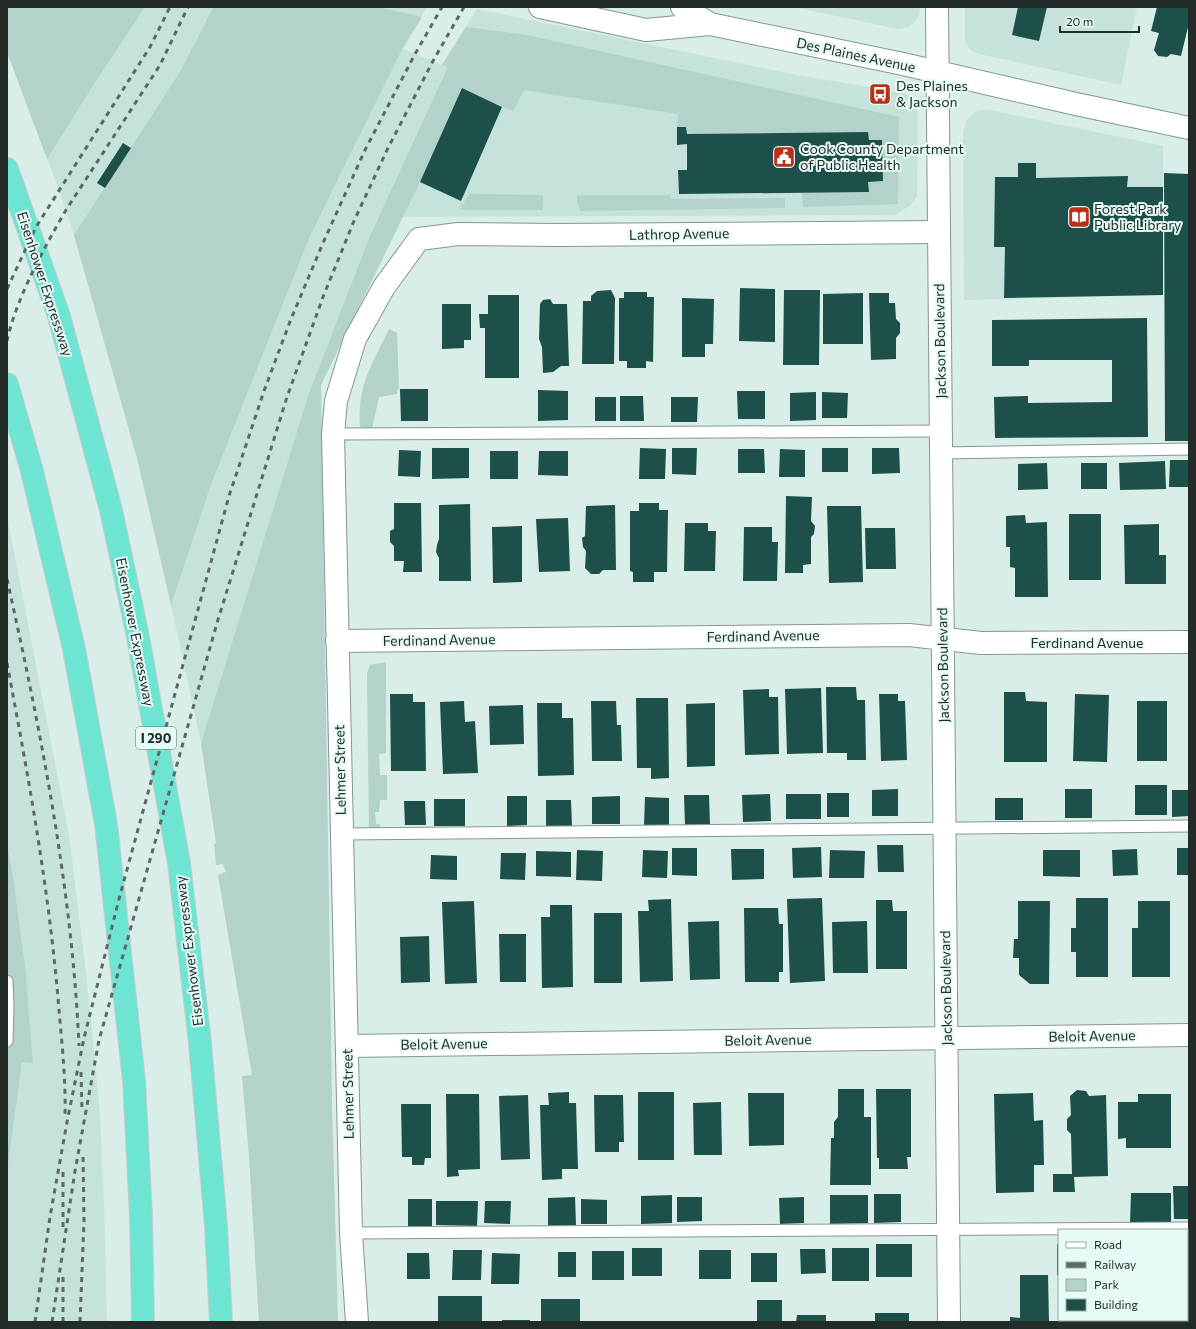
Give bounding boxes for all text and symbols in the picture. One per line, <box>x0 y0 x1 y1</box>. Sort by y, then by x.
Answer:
scale bar <box>1060 8 1139 34</box>
text: 20 m <box>1066 14 1093 28</box>
street label: Des Plaines Avenue <box>795 34 917 75</box>
place label: Des Plaines & Jackson <box>896 77 968 110</box>
bus stop icon: Des Plaines & Jackson <box>867 81 893 107</box>
place label: Cook County Department of Public Health <box>800 140 964 173</box>
public building icon: Cook County Department of Public Health <box>771 144 797 170</box>
place label: Forest Park Public Library <box>1094 200 1181 233</box>
library icon: Forest Park Public Library <box>1066 204 1092 230</box>
street label: Eisenhower Expressway <box>14 209 77 358</box>
street label: Lathrop Avenue <box>629 224 729 243</box>
street label: Jackson Boulevard <box>930 283 949 399</box>
street label: Eisenhower Expressway <box>113 556 158 708</box>
street label: Jackson Boulevard <box>933 607 952 723</box>
street label: Ferdinand Avenue <box>706 626 820 645</box>
street label: Ferdinand Avenue <box>382 630 496 649</box>
street label: Ferdinand Avenue <box>1031 634 1143 651</box>
street label: Lehmer Street <box>330 724 349 816</box>
road number: I 290 <box>136 727 176 749</box>
street label: Eisenhower Expressway <box>171 875 206 1027</box>
street label: Jackson Boulevard <box>936 930 955 1046</box>
street label: Beloit Avenue <box>1048 1026 1136 1045</box>
street label: Beloit Avenue <box>724 1030 812 1049</box>
street label: Beloit Avenue <box>400 1034 488 1053</box>
street label: Lehmer Street <box>338 1048 357 1140</box>
legend <box>1058 1229 1188 1321</box>
text: Road <box>1094 1237 1122 1251</box>
text: Railway <box>1094 1257 1136 1271</box>
text: Park <box>1094 1277 1120 1291</box>
text: Building <box>1094 1297 1138 1311</box>

